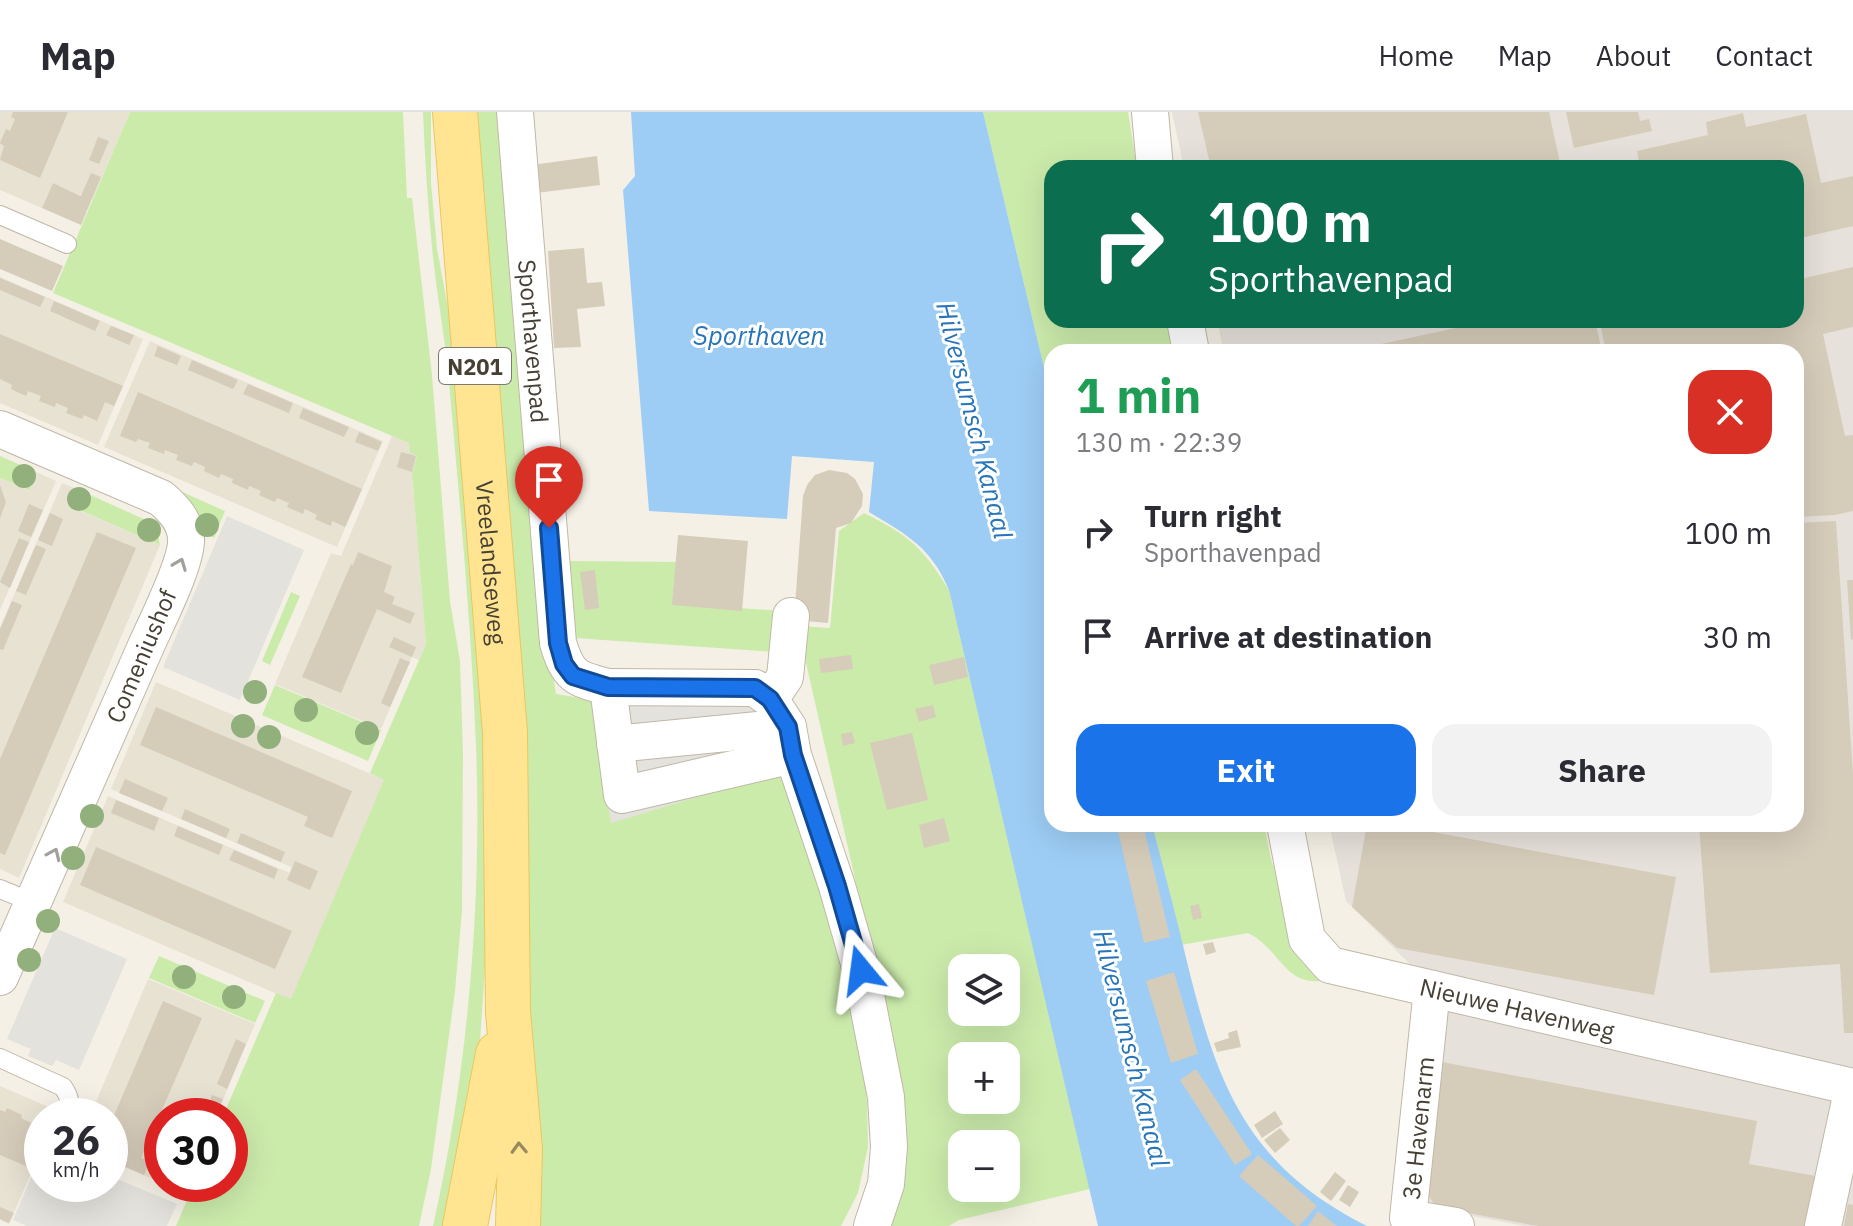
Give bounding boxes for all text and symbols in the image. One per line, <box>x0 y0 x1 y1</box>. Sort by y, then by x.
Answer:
text: Map <box>40 31 116 80</box>
text: Home <box>1378 37 1454 74</box>
text: Map <box>1498 37 1552 74</box>
text: About <box>1596 37 1671 74</box>
text: Contact <box>1715 37 1813 74</box>
text: 100 m <box>1208 185 1372 257</box>
icon: right <box>1076 192 1180 296</box>
text: Sporthavenpad <box>1208 255 1454 302</box>
street label: Sporthavenpad <box>511 258 556 424</box>
water label: Hilversumsch Kanaal <box>929 298 1021 542</box>
water label: Sporthaven <box>693 318 825 352</box>
road number: N201 <box>439 348 511 384</box>
text: 1 min <box>1076 364 1201 426</box>
button: close <box>1688 370 1772 454</box>
text: 130 m · 22:39 <box>1076 425 1242 459</box>
pin <box>515 446 583 528</box>
icon: arrive <box>527 458 571 502</box>
street label: Vreelandseweg <box>469 479 514 646</box>
text: Turn right <box>1144 496 1282 535</box>
icon: right <box>1076 510 1120 554</box>
text: 100 m <box>1685 513 1772 552</box>
text: Sporthavenpad <box>1144 535 1322 569</box>
one-way arrow <box>170 558 187 572</box>
street label: Comeniushof <box>99 584 184 728</box>
icon: arrive <box>1076 614 1120 658</box>
text: Arrive at destination <box>1144 617 1432 656</box>
text: 30 m <box>1703 617 1772 656</box>
button: Exit <box>1076 724 1416 816</box>
button: Share <box>1432 724 1772 816</box>
one-way arrow <box>44 848 60 862</box>
water label: Hilversumsch Kanaal <box>1086 926 1178 1170</box>
position arrow <box>819 928 903 1012</box>
map controls <box>948 954 1020 1202</box>
button: layers <box>948 954 1020 1026</box>
street label: Nieuwe Havenweg <box>1417 970 1618 1047</box>
button: + <box>948 1042 1020 1114</box>
street label: 3e Havenarm <box>1395 1055 1441 1201</box>
speed limit sign: 30 <box>144 1098 248 1202</box>
text: 26 <box>52 1114 100 1166</box>
button: − <box>948 1130 1020 1202</box>
one-way arrow <box>510 1141 527 1154</box>
text: km/h <box>52 1156 100 1183</box>

